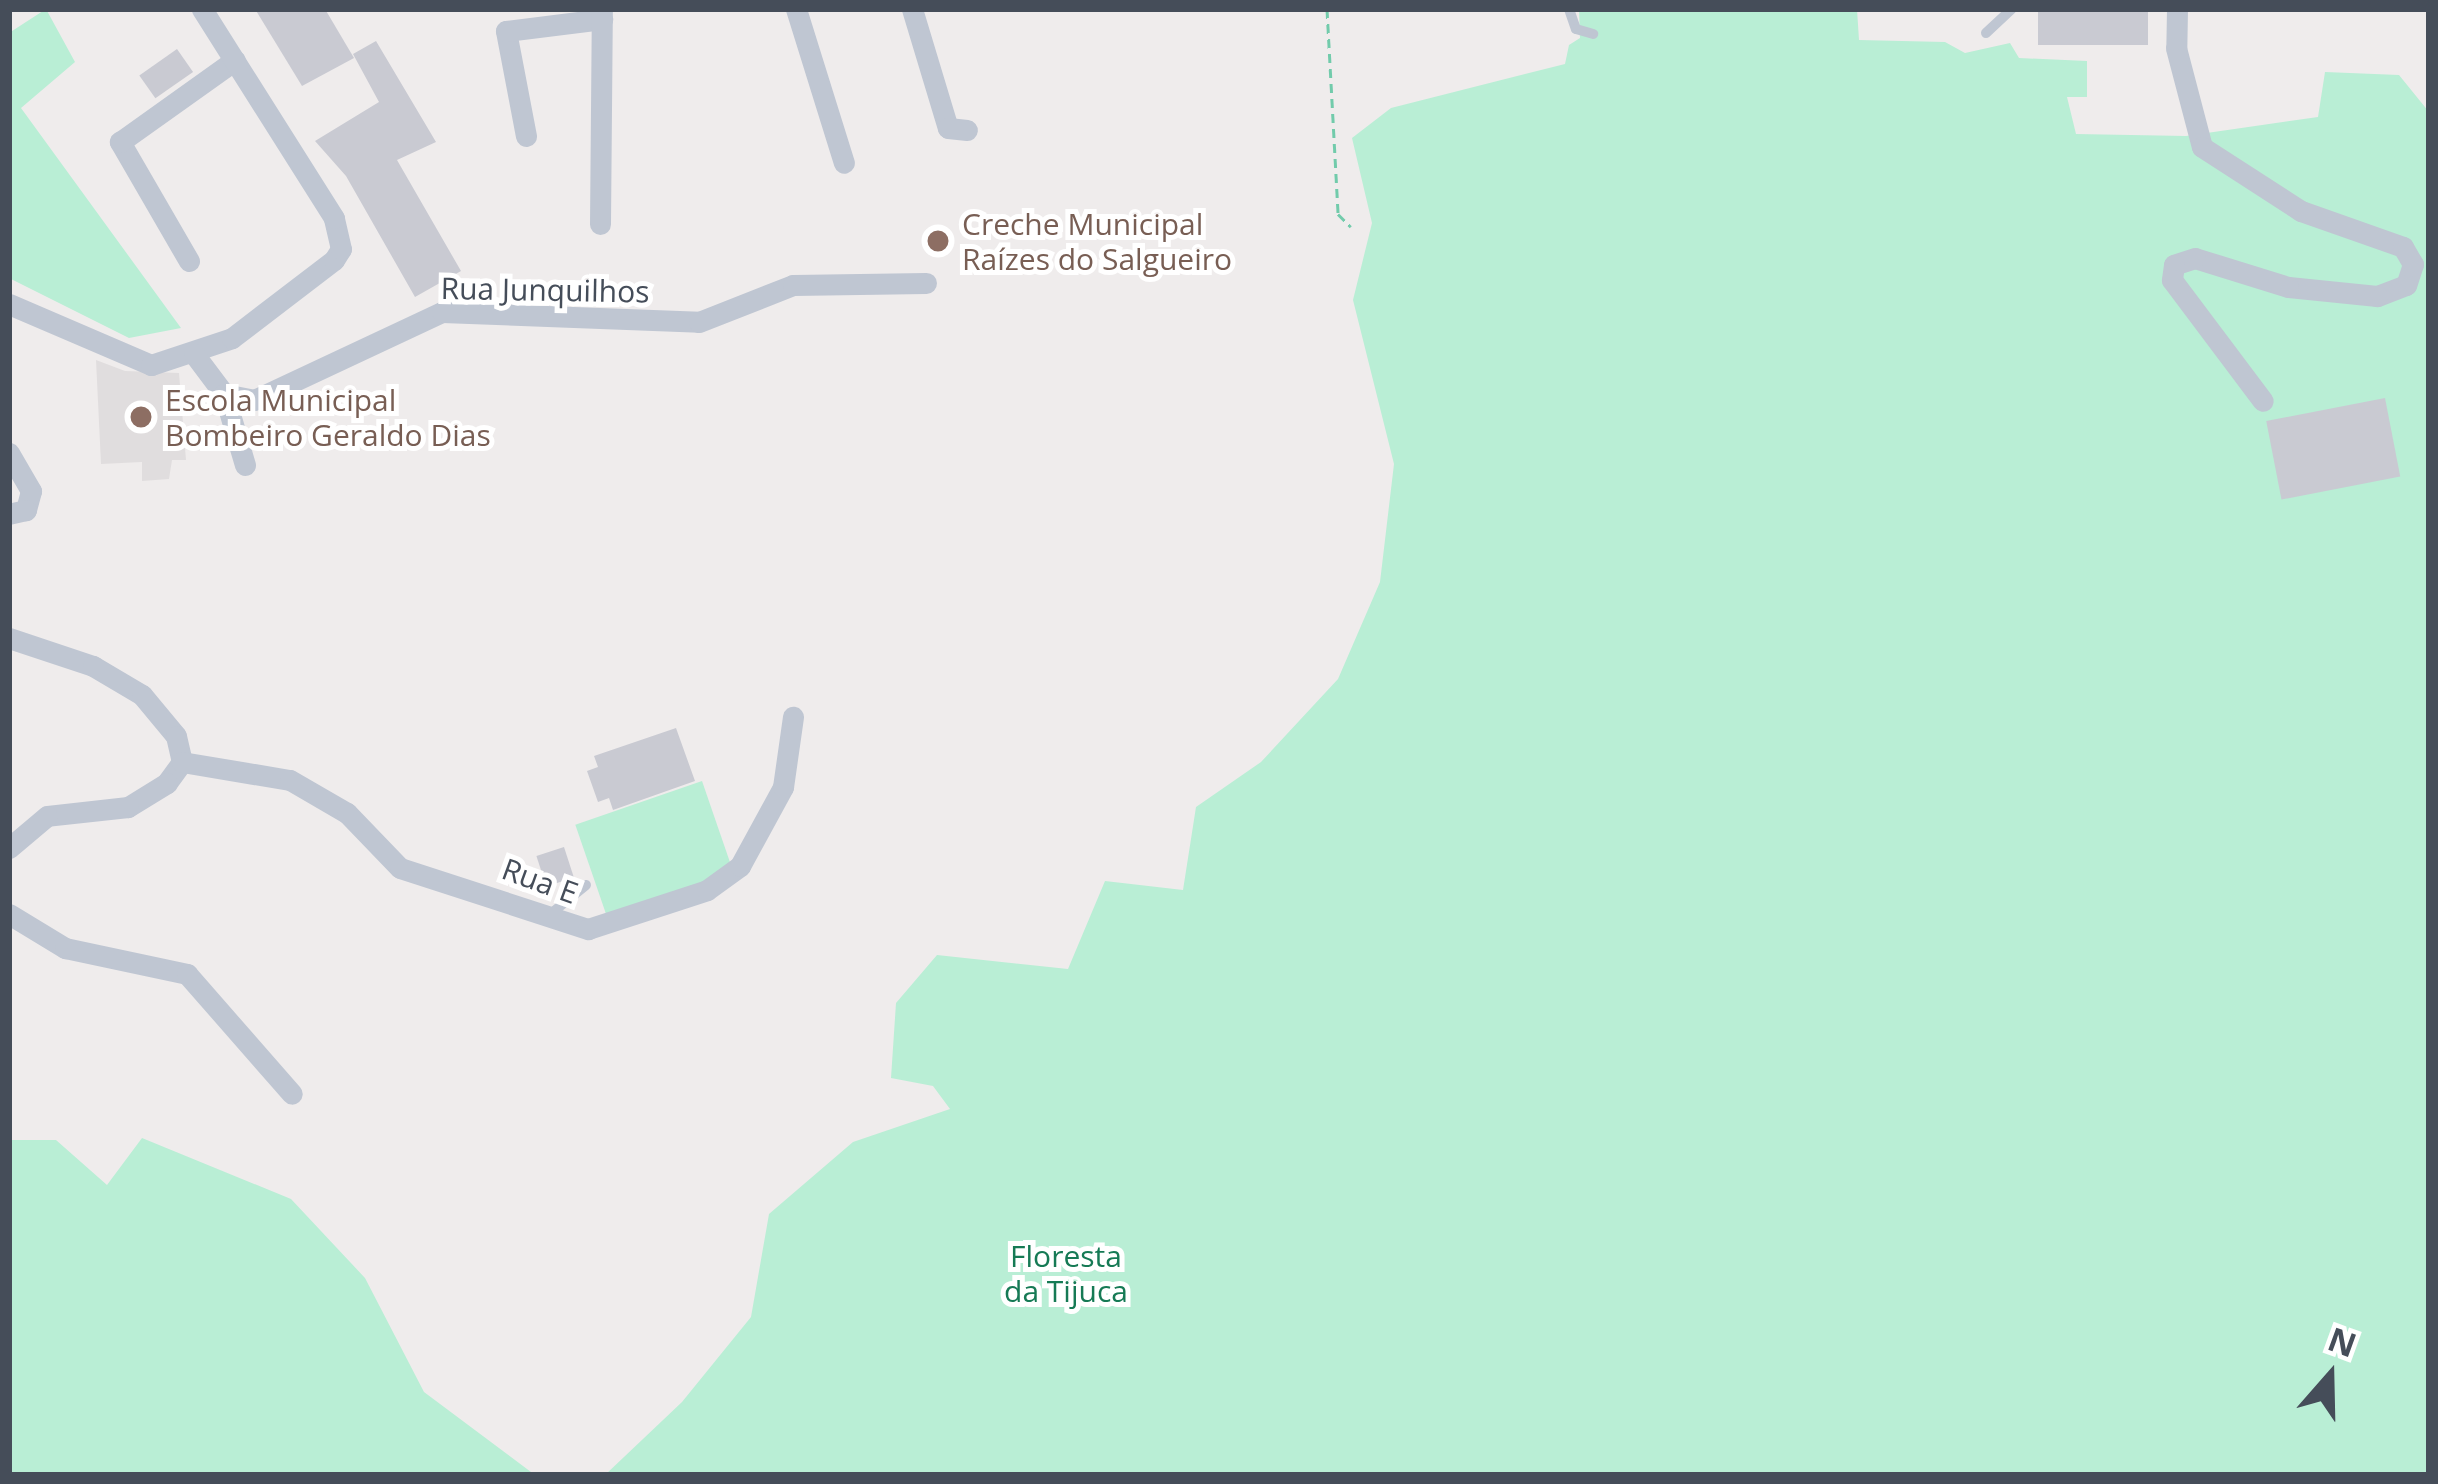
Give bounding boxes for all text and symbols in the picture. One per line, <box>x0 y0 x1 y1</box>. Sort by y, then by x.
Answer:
place label: Creche Municipal Raízes do Salgueiro <box>962 206 1232 276</box>
marker: Creche Municipal Raízes do Salgueiro <box>925 228 951 254</box>
street label: Rua Junquilhos <box>440 270 650 310</box>
place label: Escola Municipal Bombeiro Geraldo Dias <box>165 382 491 452</box>
marker: Escola Municipal Bombeiro Geraldo Dias <box>128 404 154 430</box>
street label: Rua E <box>497 851 583 911</box>
park label: Floresta da Tijuca <box>1004 1238 1128 1308</box>
north arrow <box>2270 1316 2390 1436</box>
text: N <box>2322 1316 2363 1367</box>

